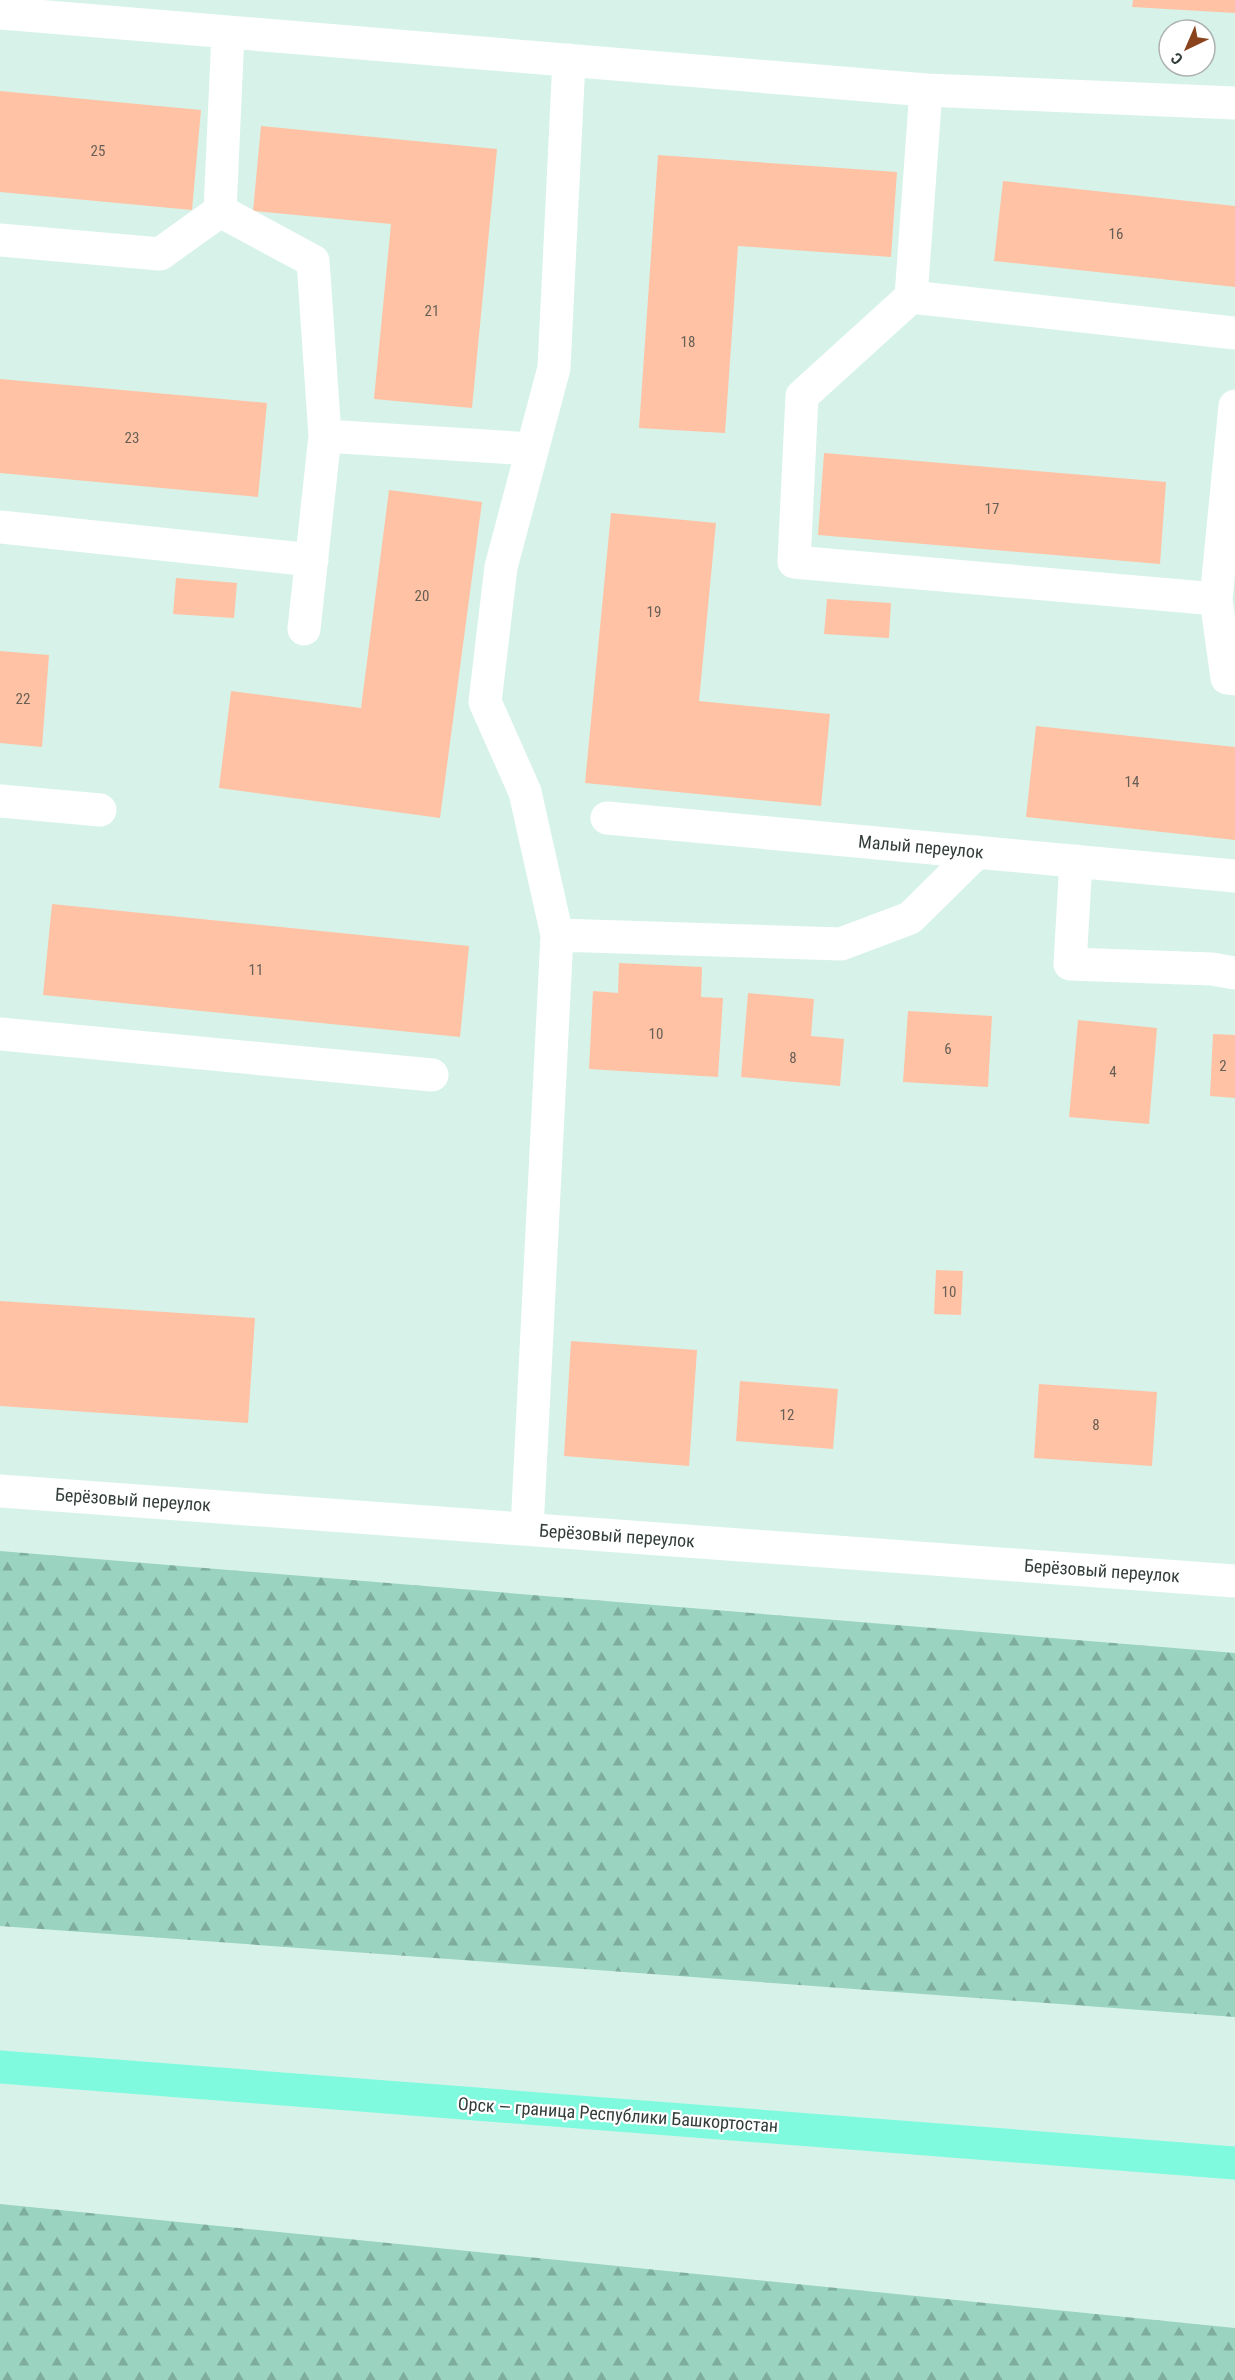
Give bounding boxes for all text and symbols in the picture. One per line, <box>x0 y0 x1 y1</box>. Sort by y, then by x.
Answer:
north arrow <box>1157 18 1217 78</box>
text: С <box>1167 48 1187 68</box>
house number: 25 <box>91 142 105 160</box>
house number: 16 <box>1109 225 1123 243</box>
house number: 21 <box>425 302 439 320</box>
house number: 18 <box>681 333 695 351</box>
house number: 23 <box>125 429 139 447</box>
house number: 17 <box>985 500 999 518</box>
house number: 20 <box>415 587 429 605</box>
house number: 19 <box>647 603 661 621</box>
house number: 22 <box>16 690 30 708</box>
house number: 14 <box>1125 773 1139 791</box>
street label: Малый переулок <box>857 831 985 862</box>
house number: 11 <box>249 961 263 979</box>
house number: 10 <box>649 1025 663 1043</box>
house number: 6 <box>944 1040 952 1058</box>
house number: 8 <box>789 1049 797 1067</box>
house number: 2 <box>1219 1057 1227 1075</box>
house number: 4 <box>1109 1063 1117 1081</box>
house number: 10 <box>942 1283 956 1301</box>
house number: 12 <box>780 1406 794 1424</box>
house number: 8 <box>1092 1416 1100 1434</box>
street label: Берёзовый переулок <box>54 1484 212 1515</box>
street label: Берёзовый переулок <box>538 1520 696 1551</box>
street label: Берёзовый переулок <box>1023 1555 1181 1586</box>
street label: Орск — граница Республики Башкортостан <box>457 2093 779 2136</box>

